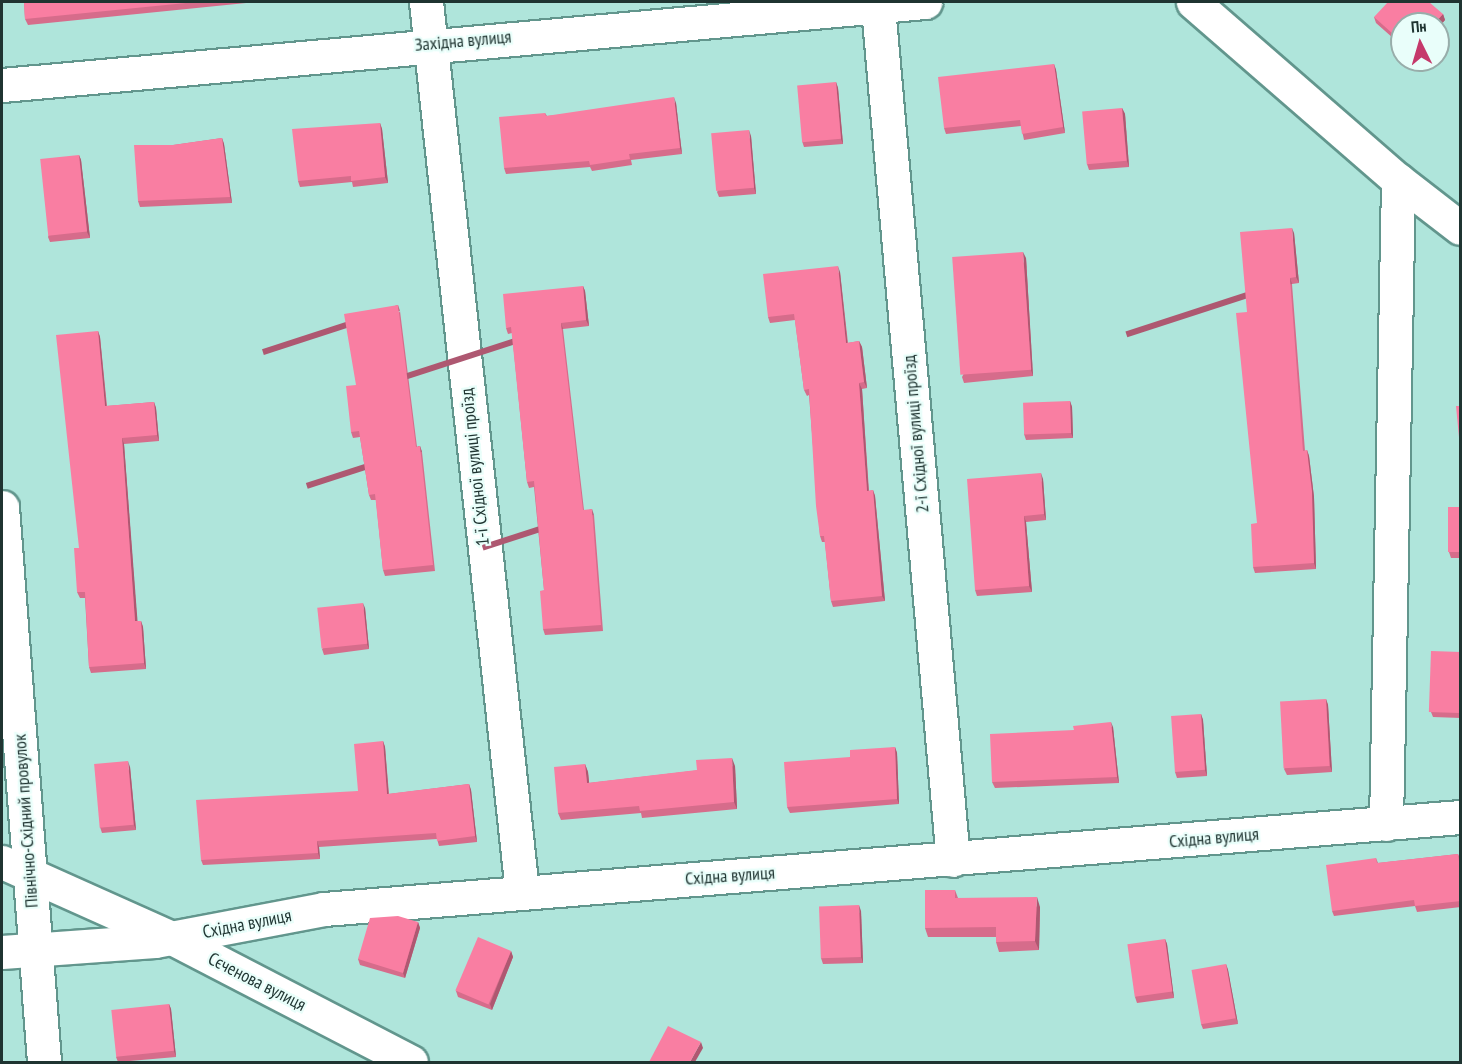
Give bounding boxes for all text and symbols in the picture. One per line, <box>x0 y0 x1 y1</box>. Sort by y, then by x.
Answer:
north arrow <box>1390 12 1450 72</box>
text: Пн <box>1410 15 1427 37</box>
street label: Західна вулиця <box>414 26 512 56</box>
street label: 2-ї Східної вулиці проїзд <box>898 354 934 514</box>
street label: 1-ї Східної вулиці проїзд <box>456 387 494 547</box>
street label: Північно-Східний провулок <box>9 733 43 909</box>
street label: Східна вулиця <box>1168 823 1260 853</box>
street label: Східна вулиця <box>684 862 776 890</box>
street label: Східна вулиця <box>201 905 293 943</box>
street label: Сєченова вулиця <box>204 948 310 1016</box>

